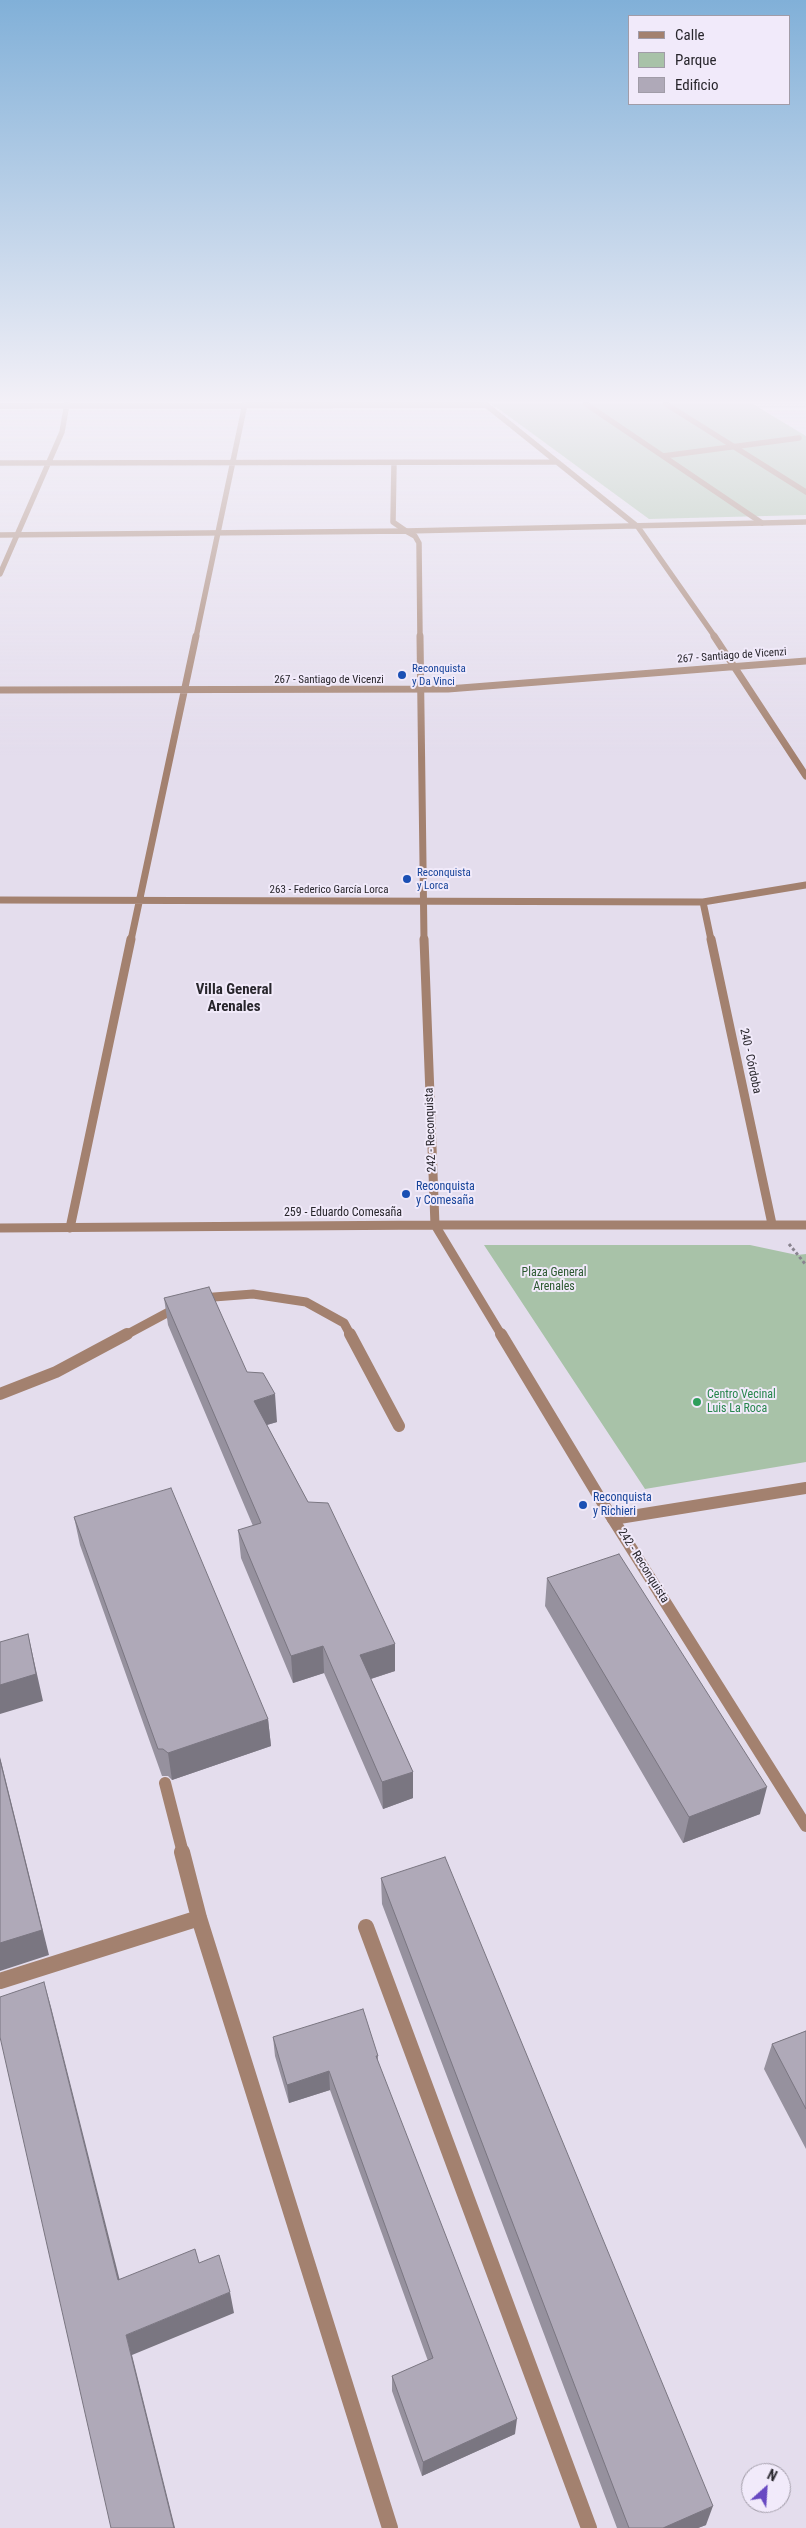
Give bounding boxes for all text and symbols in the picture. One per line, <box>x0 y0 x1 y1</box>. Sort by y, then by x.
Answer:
legend <box>628 15 791 105</box>
text: Calle <box>675 26 705 44</box>
text: Parque <box>675 51 717 69</box>
text: Edificio <box>675 76 718 94</box>
street label: 267 - Santiago de Vicenzi <box>677 646 787 666</box>
place label: Reconquista y Da Vinci <box>412 662 466 688</box>
marker: Reconquista y Da Vinci <box>396 669 408 681</box>
street label: 267 - Santiago de Vicenzi <box>274 673 384 687</box>
place label: Reconquista y Lorca <box>417 866 471 892</box>
marker: Reconquista y Lorca <box>401 873 413 885</box>
street label: 263 - Federico García Lorca <box>270 883 388 897</box>
district label: Villa General Arenales <box>196 981 272 1016</box>
street label: 240 - Córdoba <box>736 1027 764 1095</box>
street label: 242 - Reconquista <box>422 1087 440 1173</box>
place label: Reconquista y Comesaña <box>416 1180 475 1208</box>
marker: Reconquista y Comesaña <box>400 1188 412 1200</box>
street label: 259 - Eduardo Comesaña <box>284 1206 402 1220</box>
park label: Plaza General Arenales <box>522 1266 586 1294</box>
place label: Centro Vecinal Luis La Roca <box>707 1388 776 1416</box>
marker: Centro Vecinal Luis La Roca <box>691 1396 703 1408</box>
place label: Reconquista y Richieri <box>593 1491 652 1519</box>
marker: Reconquista y Richieri <box>577 1499 589 1511</box>
street label: 242 - Reconquista <box>614 1526 672 1606</box>
north arrow <box>741 2463 791 2513</box>
text: N <box>765 2466 779 2484</box>

